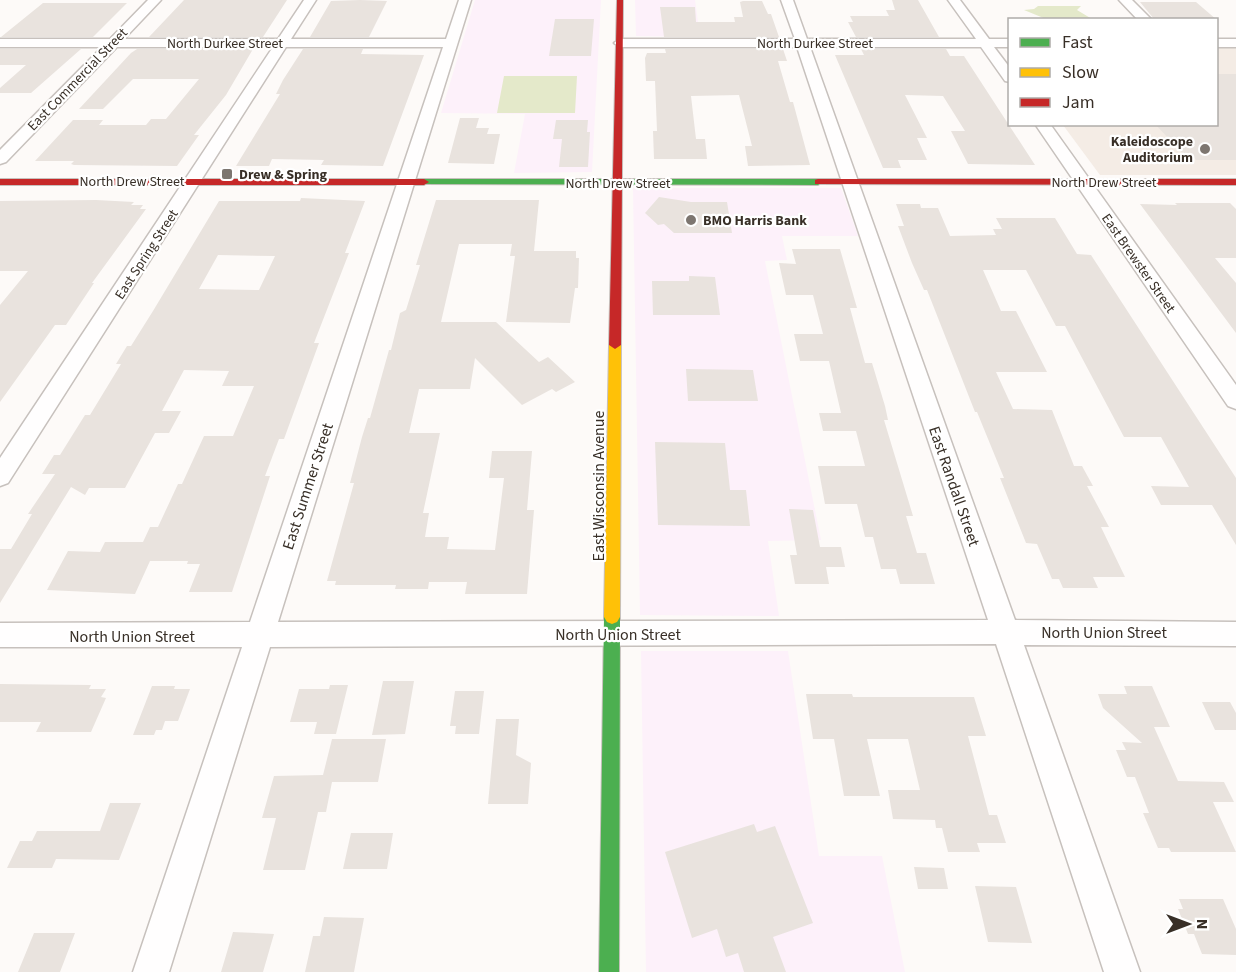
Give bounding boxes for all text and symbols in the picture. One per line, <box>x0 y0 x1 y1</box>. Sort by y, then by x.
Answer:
legend <box>1008 18 1218 126</box>
street label: East Commercial Street <box>23 24 132 136</box>
text: Fast <box>1062 30 1093 55</box>
street label: North Durkee Street <box>167 34 283 54</box>
street label: North Durkee Street <box>757 34 873 54</box>
text: Slow <box>1062 60 1099 85</box>
text: Jam <box>1062 90 1095 115</box>
place label: Kaleidoscope Auditorium <box>1111 132 1193 168</box>
marker: Kaleidoscope Auditorium <box>1198 142 1212 156</box>
place label: Drew & Spring <box>239 165 328 185</box>
marker: Drew & Spring <box>220 167 234 181</box>
street label: North Drew Street <box>80 172 185 192</box>
street label: North Drew Street <box>1052 173 1157 193</box>
street label: North Drew Street <box>566 174 671 194</box>
street label: East Spring Street <box>110 205 184 303</box>
street label: East Brewster Street <box>1096 210 1180 318</box>
place label: BMO Harris Bank <box>703 211 807 231</box>
marker: BMO Harris Bank <box>684 213 698 227</box>
street label: East Wisconsin Avenue <box>588 410 610 562</box>
street label: East Summer Street <box>277 420 339 553</box>
street label: East Randall Street <box>923 423 985 550</box>
street label: North Union Street <box>1041 622 1167 644</box>
street label: North Union Street <box>555 624 681 646</box>
street label: North Union Street <box>69 626 195 648</box>
north arrow <box>1158 894 1218 954</box>
text: N <box>1191 919 1213 929</box>

